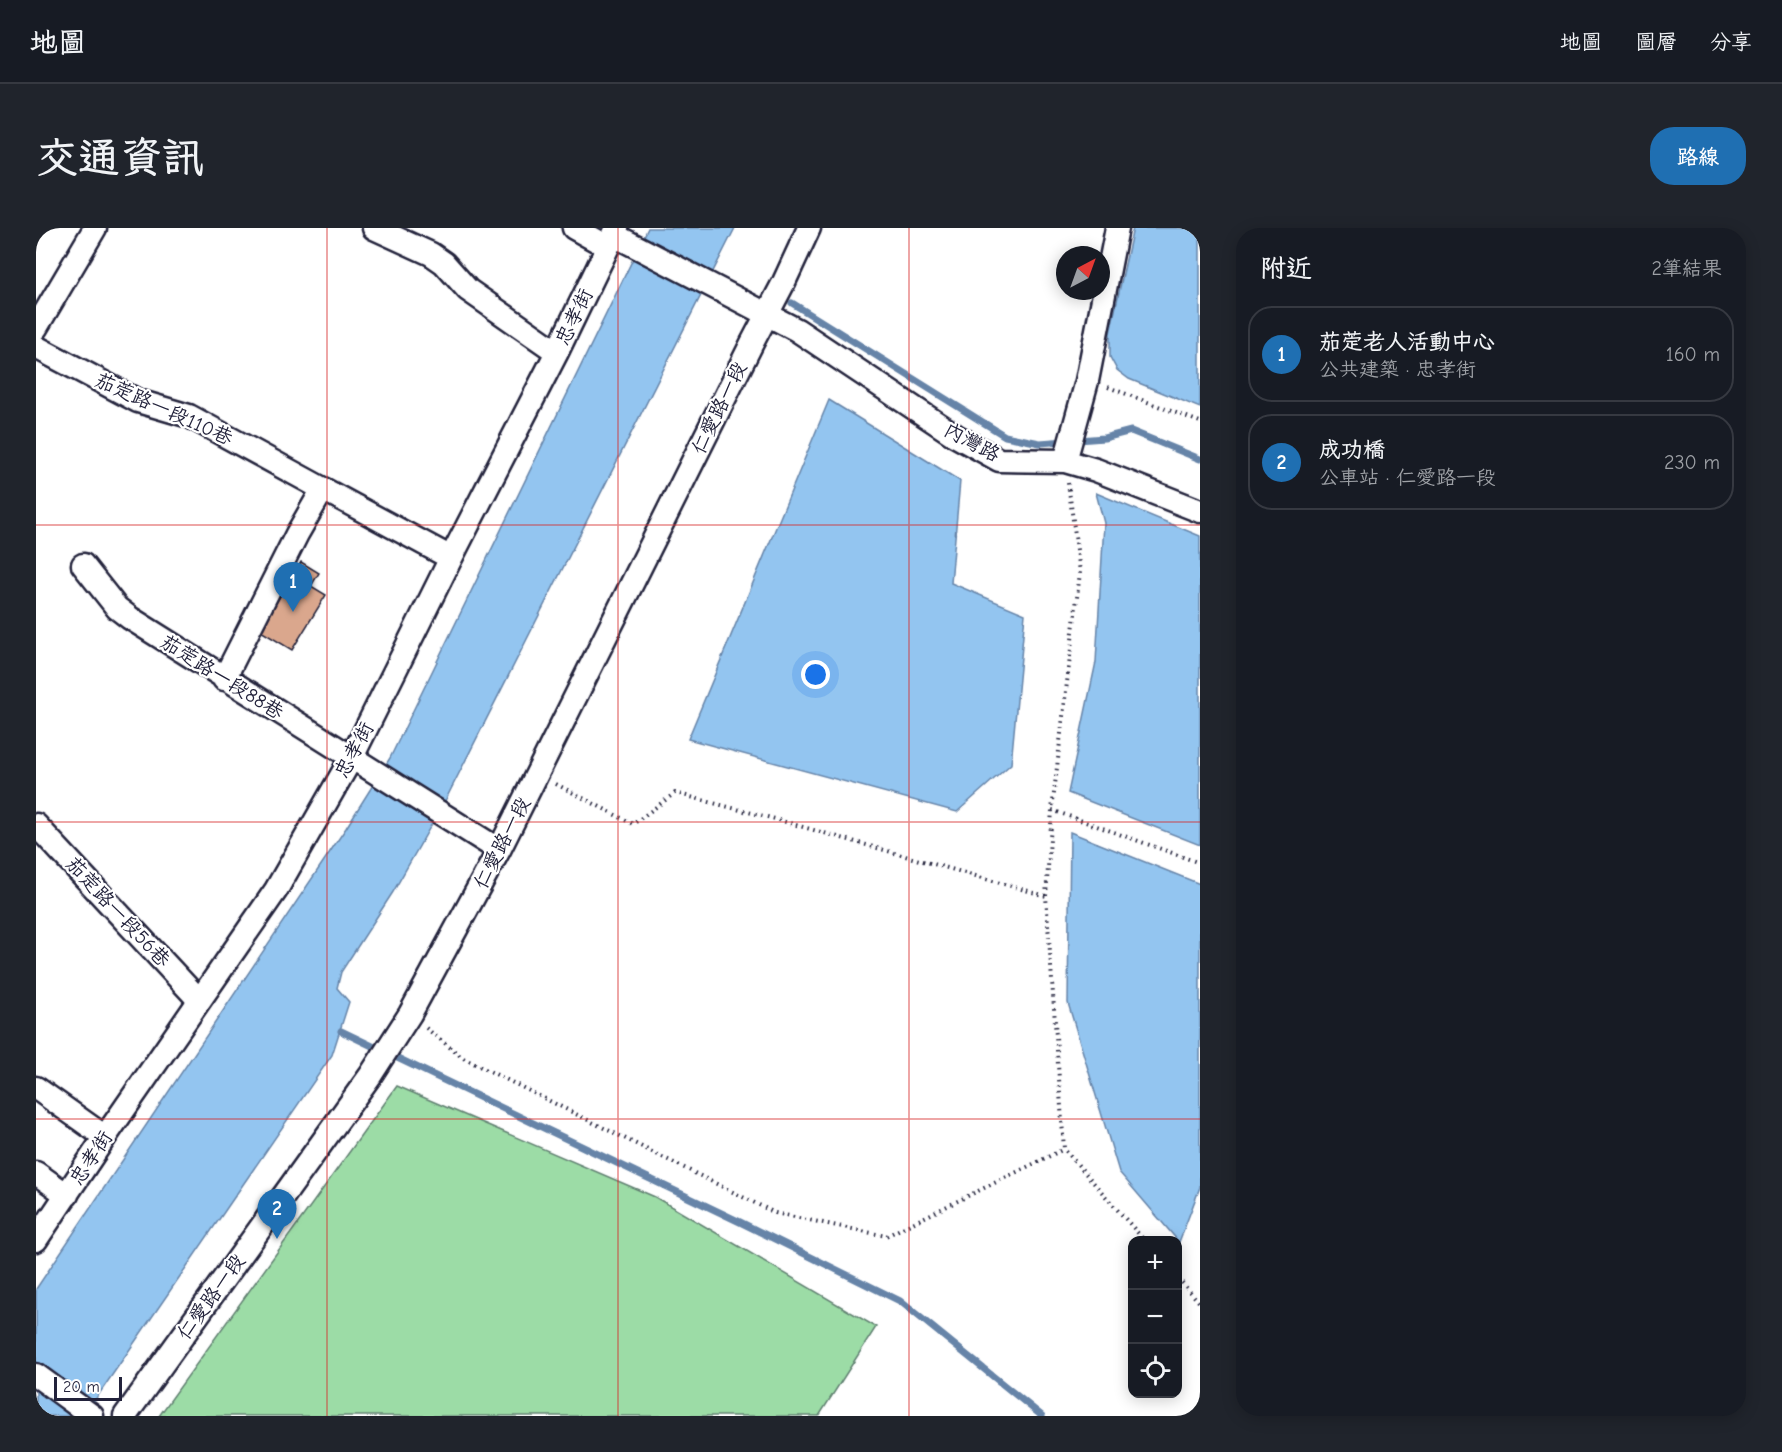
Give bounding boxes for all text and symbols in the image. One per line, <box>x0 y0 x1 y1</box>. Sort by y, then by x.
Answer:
text: 地圖 <box>30 27 86 59</box>
text: 地圖 <box>1560 30 1602 54</box>
text: 圖層 <box>1635 30 1677 54</box>
text: 分享 <box>1710 30 1752 54</box>
button: 路線 <box>1650 127 1746 185</box>
text: 交通資訊 <box>36 134 204 183</box>
north arrow <box>1056 246 1110 300</box>
text: 附近 <box>1260 254 1312 284</box>
text: 2筆結果 <box>1652 257 1722 280</box>
street label: 忠孝街 <box>551 285 597 349</box>
text: 茄萣老人活動中心 <box>1319 329 1495 355</box>
text: 1 <box>1278 343 1285 366</box>
text: 160 m <box>1666 343 1720 366</box>
street label: 仁愛路一段 <box>687 358 751 458</box>
text: 公共建築 · 忠孝街 <box>1319 358 1476 381</box>
street label: 茄萣路一段110巷 <box>92 368 237 450</box>
street label: 內灣路 <box>940 418 1005 467</box>
text: 成功橋 <box>1319 437 1385 463</box>
text: 2 <box>1277 451 1286 474</box>
text: 230 m <box>1664 451 1720 474</box>
text: 公車站 · 仁愛路一段 <box>1319 466 1496 489</box>
pin: 1 <box>274 562 312 612</box>
street label: 茄萣路一段88巷 <box>156 630 289 725</box>
your location <box>801 660 830 689</box>
street label: 忠孝街 <box>330 718 378 782</box>
street label: 仁愛路一段 <box>469 793 535 893</box>
street label: 茄萣路一段56巷 <box>61 852 175 972</box>
street label: 忠孝街 <box>65 1127 117 1189</box>
pin: 2 <box>258 1190 296 1239</box>
map controls <box>1128 1236 1182 1398</box>
button: + <box>1128 1236 1182 1290</box>
street label: 仁愛路一段 <box>172 1250 250 1344</box>
button: − <box>1128 1290 1182 1344</box>
button: locate <box>1128 1344 1182 1398</box>
scale bar <box>54 1374 122 1402</box>
text: 20 m <box>63 1378 100 1396</box>

